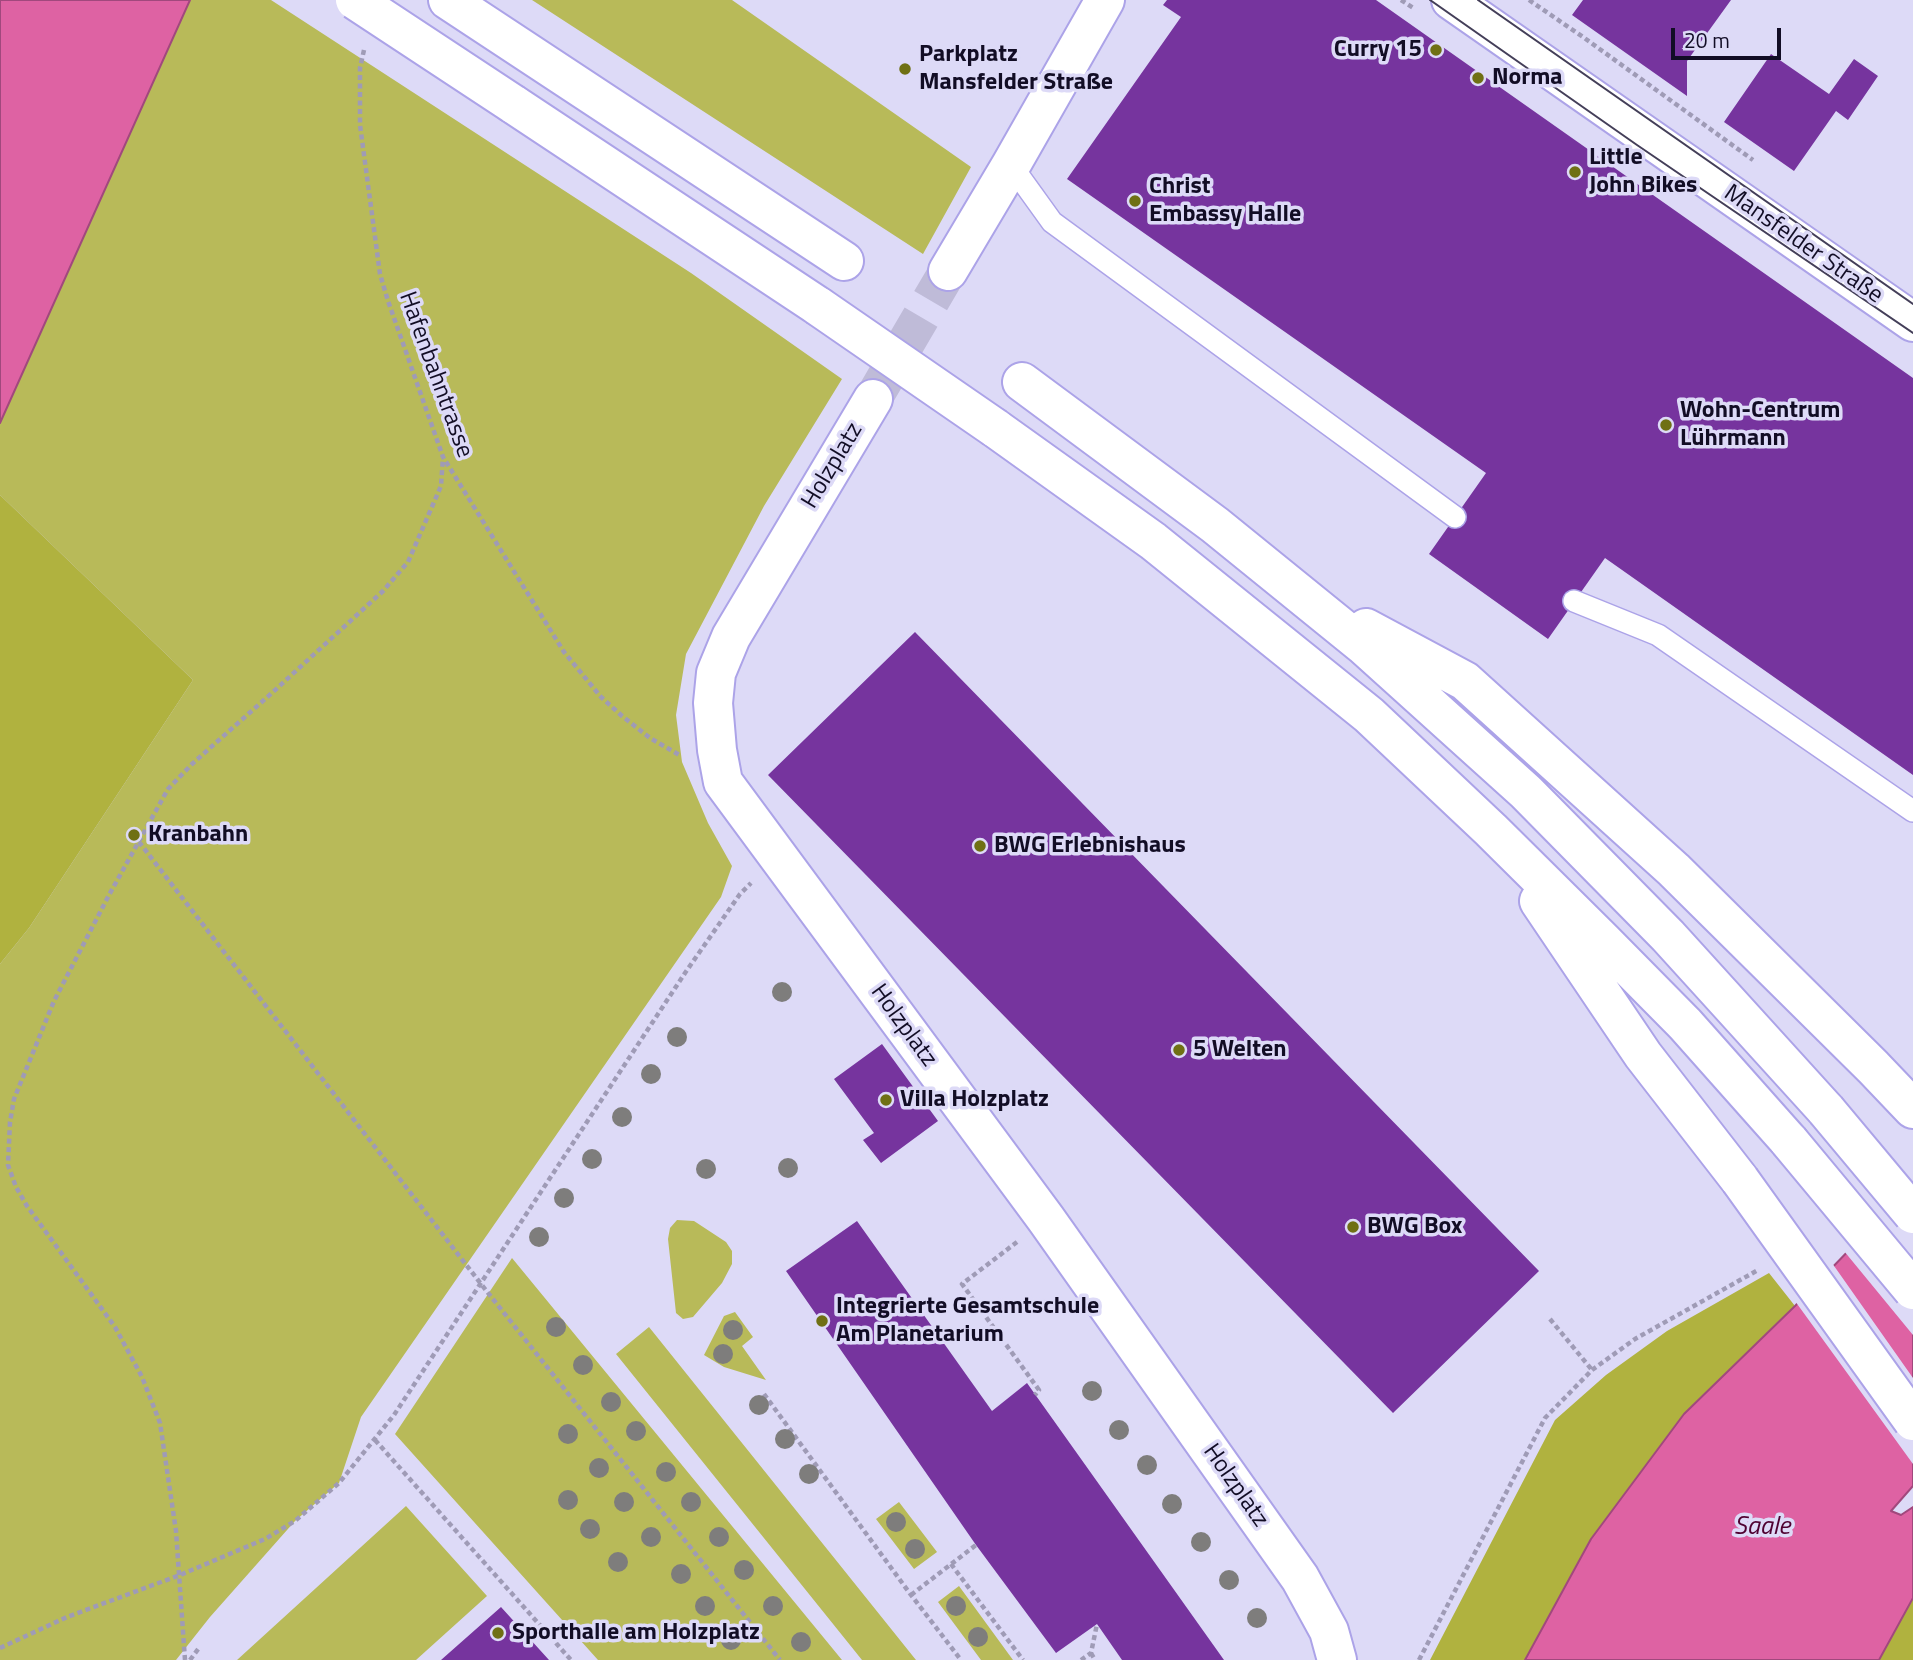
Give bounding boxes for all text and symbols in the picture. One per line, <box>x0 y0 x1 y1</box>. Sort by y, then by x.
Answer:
scale bar <box>1675 14 1785 58</box>
text: 20 m <box>1684 24 1730 56</box>
place label: Curry 15 <box>1334 36 1422 64</box>
place label: Parkplatz Mansfelder Straße <box>919 41 1113 97</box>
marker: Curry 15 <box>1428 42 1444 58</box>
marker: Parkplatz Mansfelder Straße <box>897 61 913 77</box>
place label: Norma <box>1492 64 1563 92</box>
marker: Norma <box>1470 70 1486 86</box>
place label: Little John Bikes <box>1589 144 1697 200</box>
marker: Little John Bikes <box>1567 164 1583 180</box>
place label: Christ Embassy Halle <box>1149 173 1301 229</box>
street label: Mansfelder Straße <box>1718 179 1888 311</box>
marker: Christ Embassy Halle <box>1127 193 1143 209</box>
street label: Hafenbahntrasse <box>392 288 478 462</box>
place label: Wohn-Centrum Lührmann <box>1680 397 1840 453</box>
marker: Wohn-Centrum Lührmann <box>1658 417 1674 433</box>
street label: Holzplatz <box>796 418 870 514</box>
place label: Kranbahn <box>148 821 248 849</box>
marker: Kranbahn <box>126 827 142 843</box>
place label: BWG Erlebnishaus <box>994 832 1186 860</box>
marker: BWG Erlebnishaus <box>972 838 988 854</box>
street label: Holzplatz <box>863 979 943 1073</box>
place label: 5 Welten <box>1193 1036 1287 1064</box>
marker: 5 Welten <box>1171 1042 1187 1058</box>
place label: Villa Holzplatz <box>900 1086 1049 1114</box>
marker: Villa Holzplatz <box>878 1092 894 1108</box>
place label: BWG Box <box>1367 1213 1462 1241</box>
marker: BWG Box <box>1345 1219 1361 1235</box>
place label: Integrierte Gesamtschule Am Planetarium <box>836 1293 1099 1349</box>
marker: Integrierte Gesamtschule Am Planetarium <box>814 1313 830 1329</box>
street label: Holzplatz <box>1196 1439 1274 1533</box>
water label: Saale <box>1734 1512 1790 1544</box>
place label: Sporthalle am Holzplatz <box>512 1619 760 1647</box>
marker: Sporthalle am Holzplatz <box>490 1625 506 1641</box>

